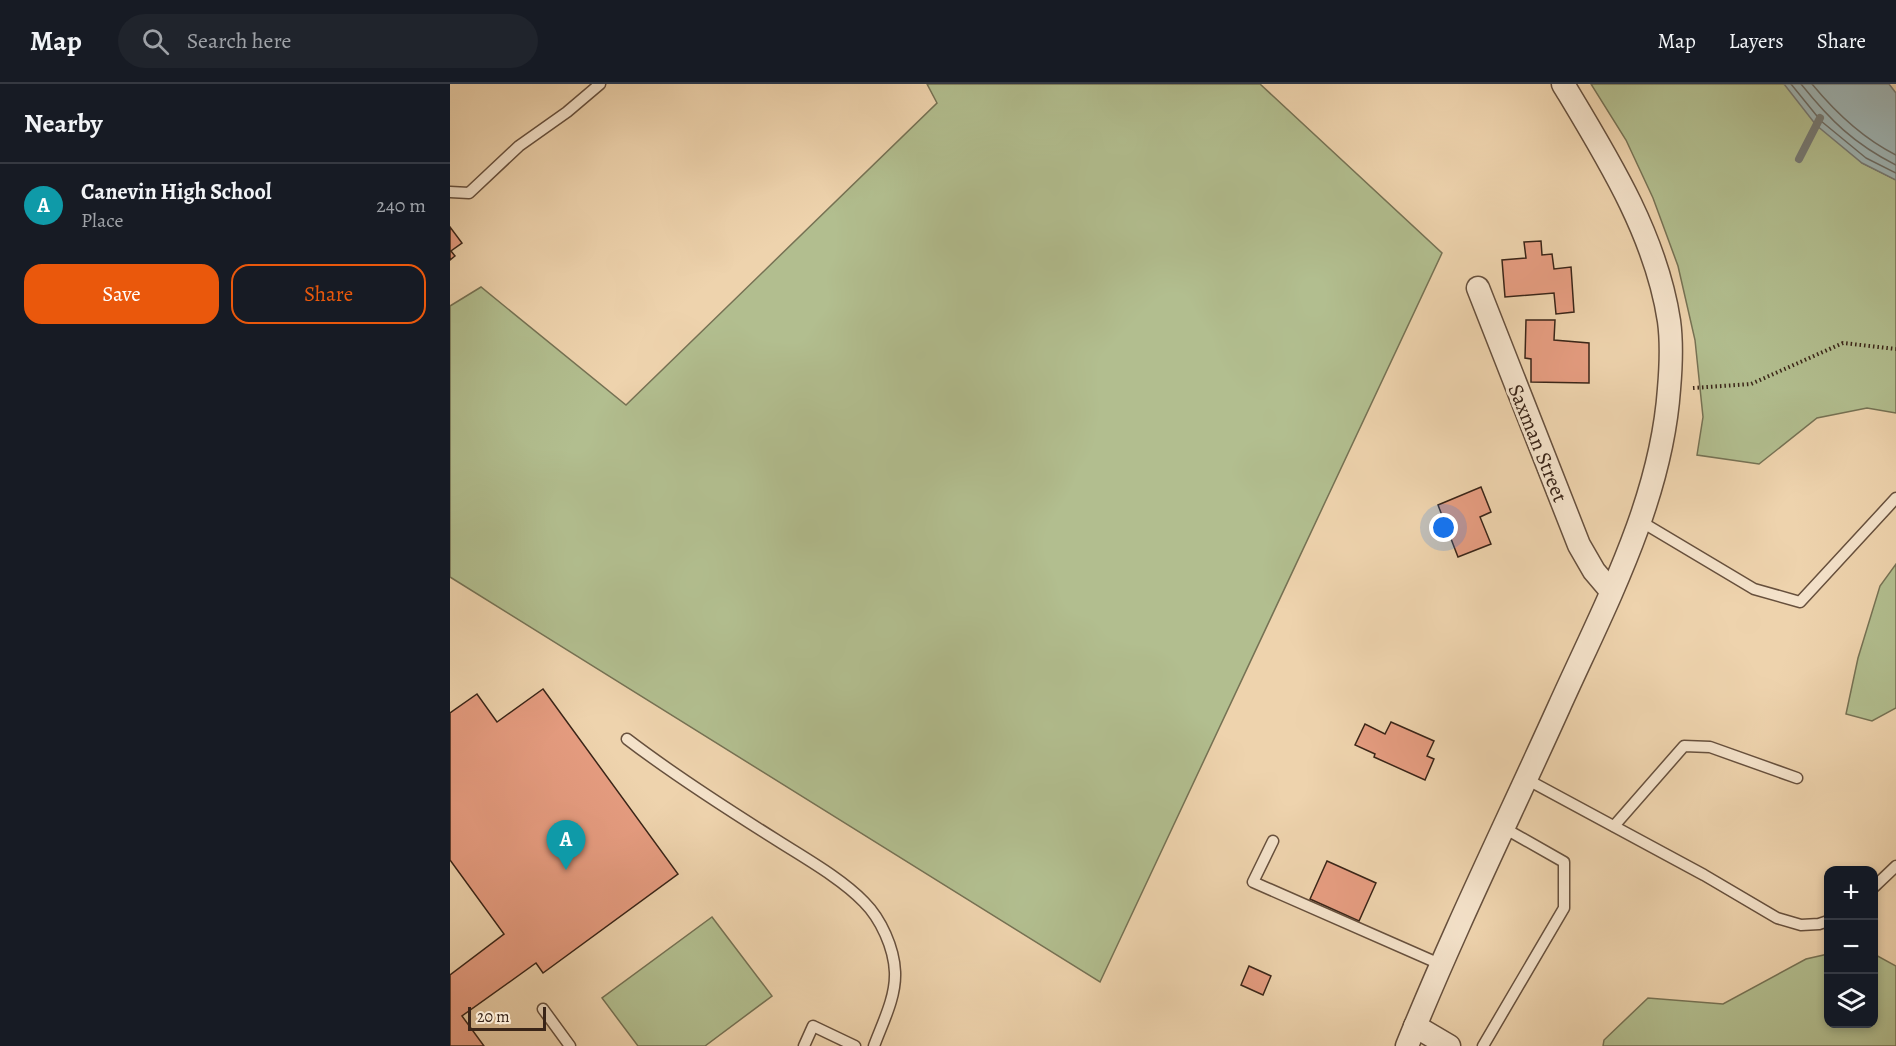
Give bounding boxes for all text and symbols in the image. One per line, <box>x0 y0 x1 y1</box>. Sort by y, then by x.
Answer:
search box <box>118 14 538 68</box>
text: Map <box>30 22 82 60</box>
icon: search <box>139 25 172 58</box>
text: Search here <box>187 26 291 56</box>
text: Map <box>1657 27 1696 55</box>
text: Layers <box>1729 27 1784 55</box>
text: Share <box>1817 27 1866 55</box>
text: Nearby <box>24 106 103 141</box>
text: Canevin High School <box>81 177 272 207</box>
text: A <box>37 192 50 219</box>
text: 240 m <box>376 192 426 219</box>
text: Place <box>81 207 123 234</box>
button: Save <box>24 264 219 324</box>
button: Share <box>231 264 426 324</box>
street label: Saxman Street <box>1502 380 1574 506</box>
your location <box>1429 513 1458 542</box>
pin: A <box>546 820 586 870</box>
map controls <box>1824 866 1878 1028</box>
button: + <box>1824 866 1878 920</box>
button: − <box>1824 920 1878 974</box>
button: layers <box>1824 974 1878 1028</box>
scale bar <box>468 1004 546 1032</box>
text: 20 m <box>477 1006 510 1028</box>

